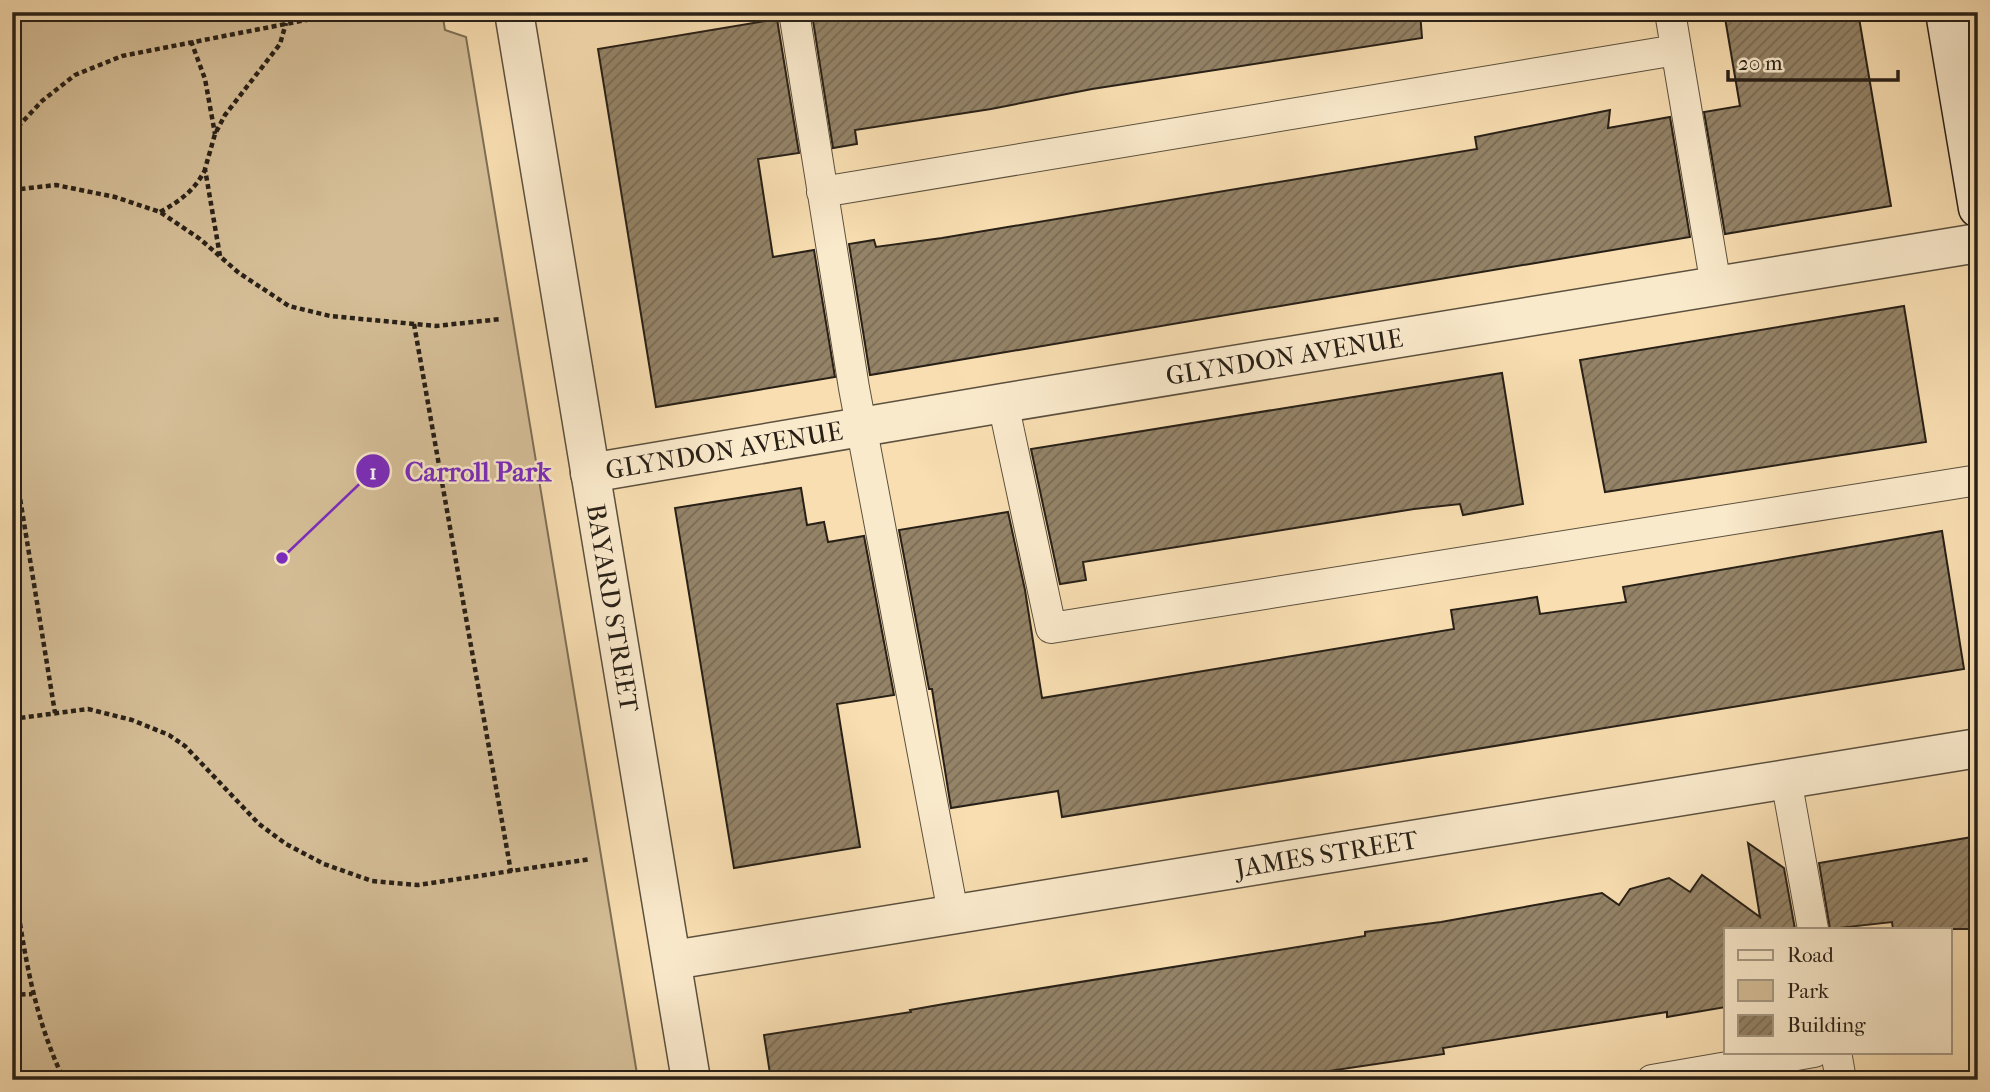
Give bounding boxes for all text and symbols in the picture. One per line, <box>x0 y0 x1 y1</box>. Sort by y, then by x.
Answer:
scale bar <box>1728 38 1897 82</box>
text: 20 m <box>1738 51 1783 75</box>
street label: GLYNDON AVENUE <box>1163 322 1405 392</box>
street label: GLYNDON AVENUE <box>603 415 845 486</box>
callout: Carroll Park <box>355 447 565 496</box>
text: Carroll Park <box>405 455 553 488</box>
text: 1 <box>369 460 377 484</box>
street label: BAYARD STREET <box>580 502 645 715</box>
street label: JAMES STREET <box>1231 824 1420 884</box>
legend <box>1724 928 1952 1054</box>
text: Road <box>1787 943 1834 967</box>
text: Park <box>1787 979 1829 1003</box>
text: Building <box>1787 1013 1866 1037</box>

